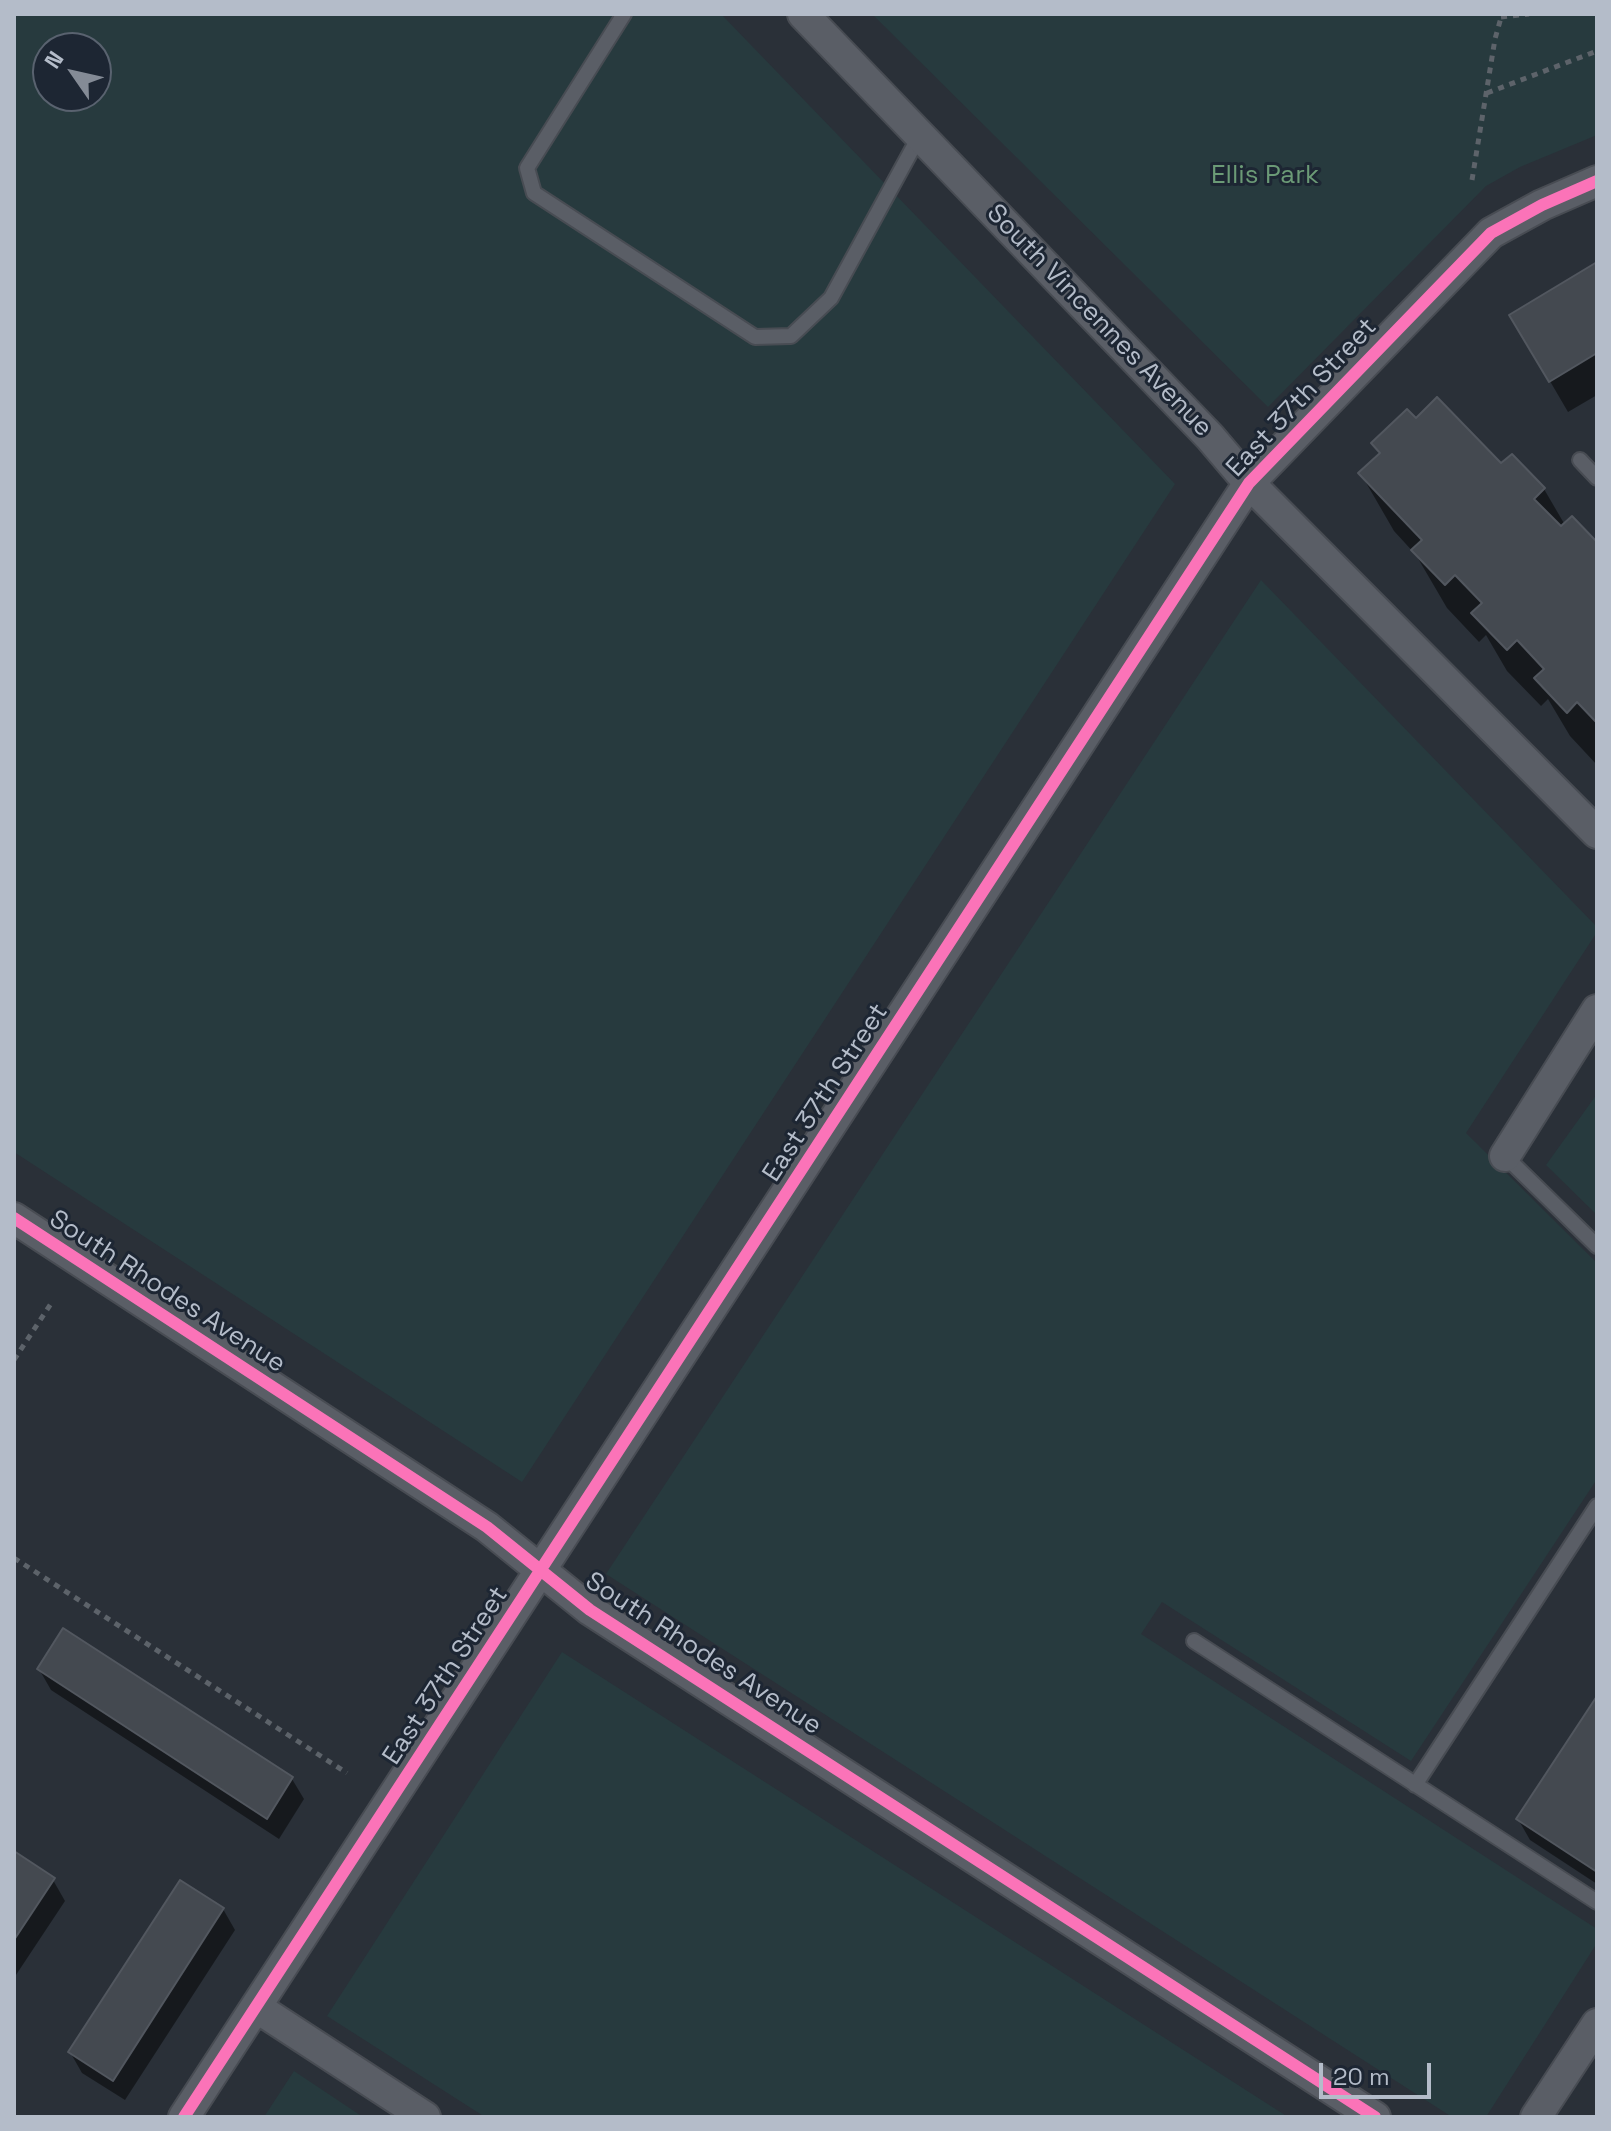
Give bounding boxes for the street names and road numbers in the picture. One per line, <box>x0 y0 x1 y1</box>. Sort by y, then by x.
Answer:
street label: South Vincennes Avenue <box>980 198 1218 444</box>
street label: East 37th Street <box>1220 312 1384 484</box>
street label: East 37th Street <box>757 998 895 1188</box>
street label: South Rhodes Avenue <box>43 1204 291 1380</box>
street label: South Rhodes Avenue <box>579 1566 827 1742</box>
street label: East 37th Street <box>377 1581 515 1771</box>

